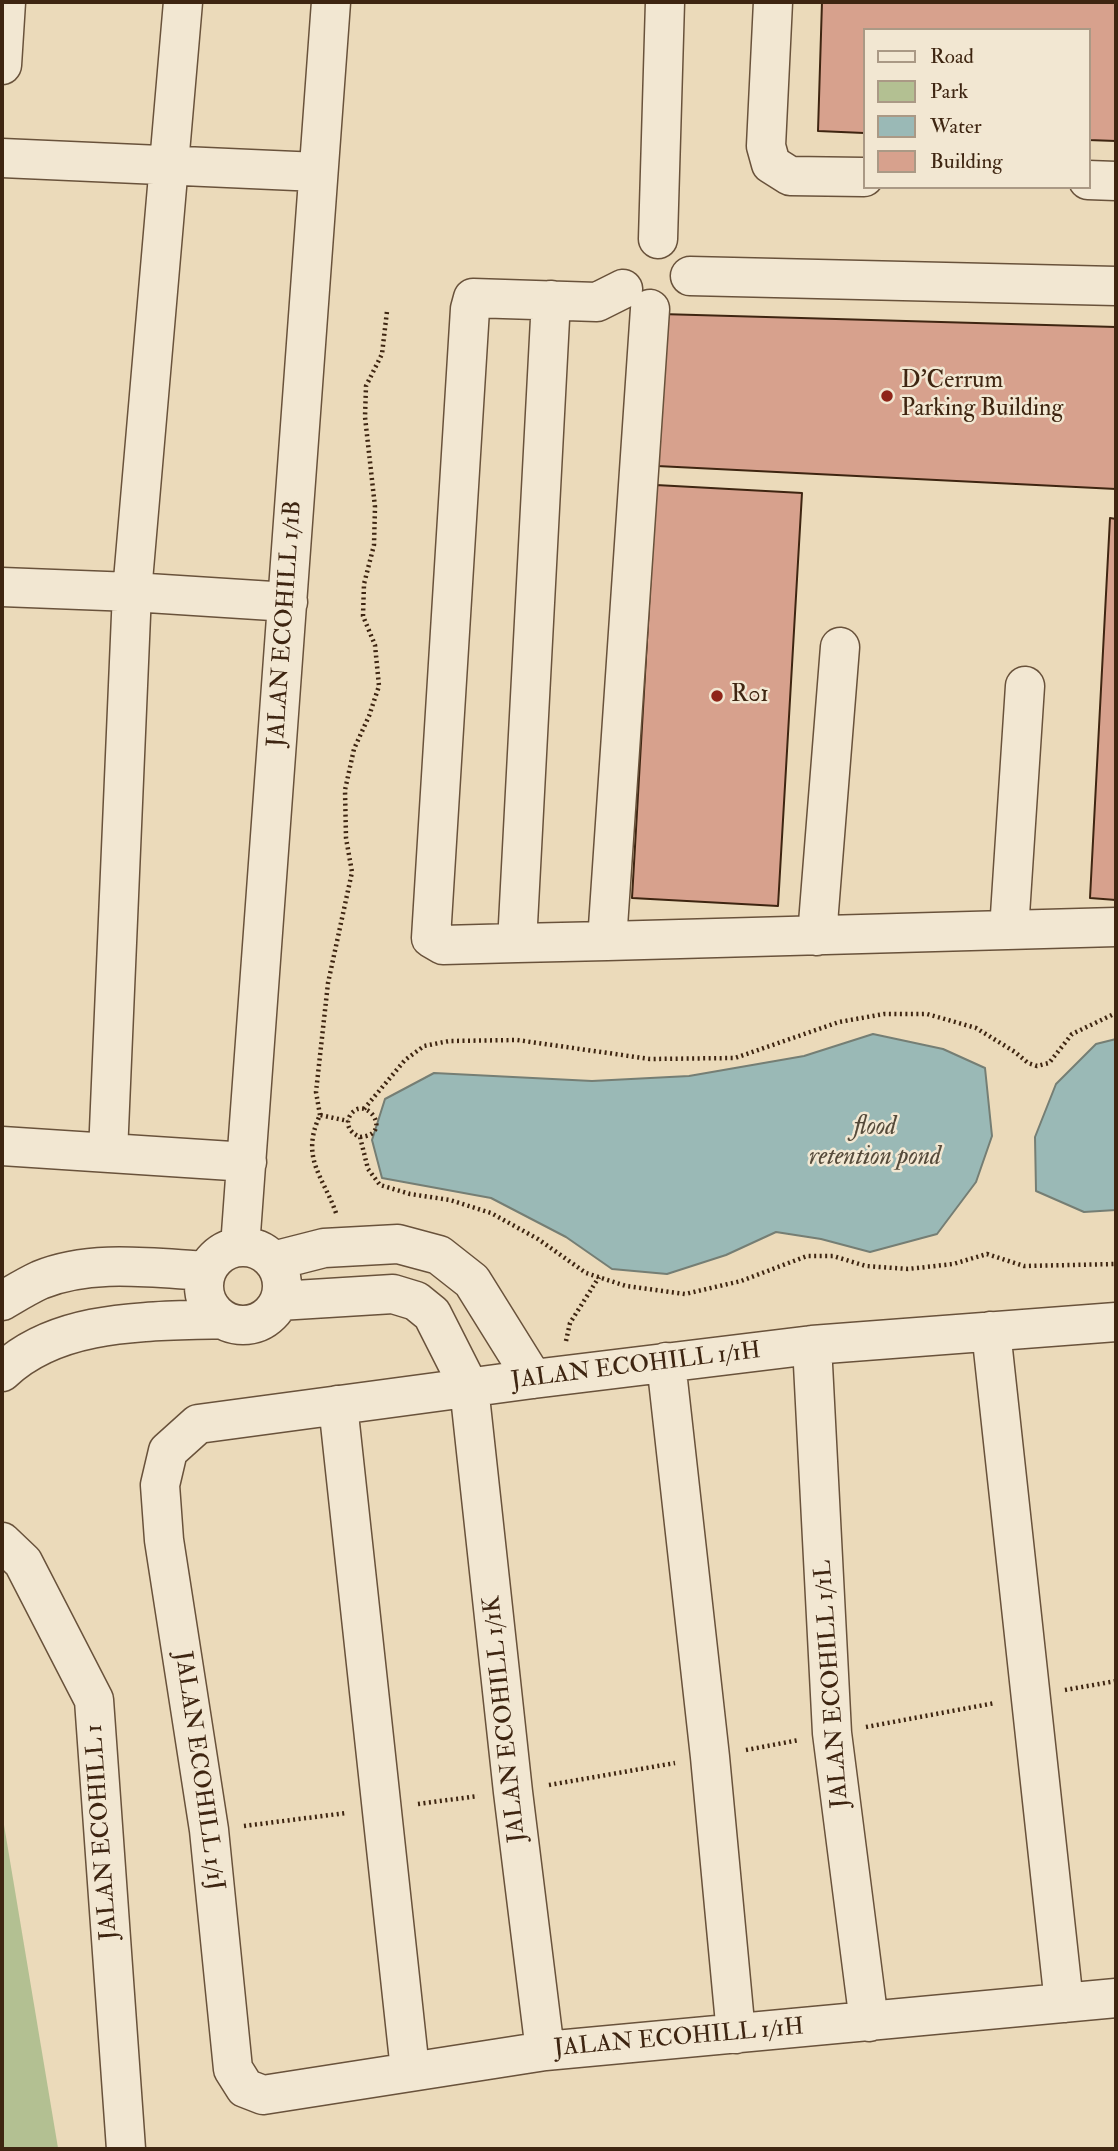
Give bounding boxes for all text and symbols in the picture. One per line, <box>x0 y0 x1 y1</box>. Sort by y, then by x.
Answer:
legend <box>862 28 1090 189</box>
text: Road <box>930 43 974 70</box>
text: Park <box>930 78 968 105</box>
text: Water <box>930 113 982 140</box>
text: Building <box>930 148 1003 175</box>
place label: D'Cerrum Parking Building <box>901 368 1063 424</box>
marker: D'Cerrum Parking Building <box>879 388 895 404</box>
street label: JALAN ECOHILL 1/1B <box>263 500 309 748</box>
place label: R01 <box>731 682 769 710</box>
marker: R01 <box>709 688 725 704</box>
water label: flood retention pond <box>809 1112 941 1174</box>
street label: JALAN ECOHILL 1/1H <box>510 1337 762 1397</box>
street label: JALAN ECOHILL 1/1L <box>810 1559 856 1809</box>
street label: JALAN ECOHILL 1/1K <box>479 1594 533 1844</box>
street label: JALAN ECOHILL 1/1J <box>167 1650 229 1892</box>
street label: JALAN ECOHILL 1 <box>81 1723 125 1941</box>
street label: JALAN ECOHILL 1/1H <box>553 2014 805 2064</box>

